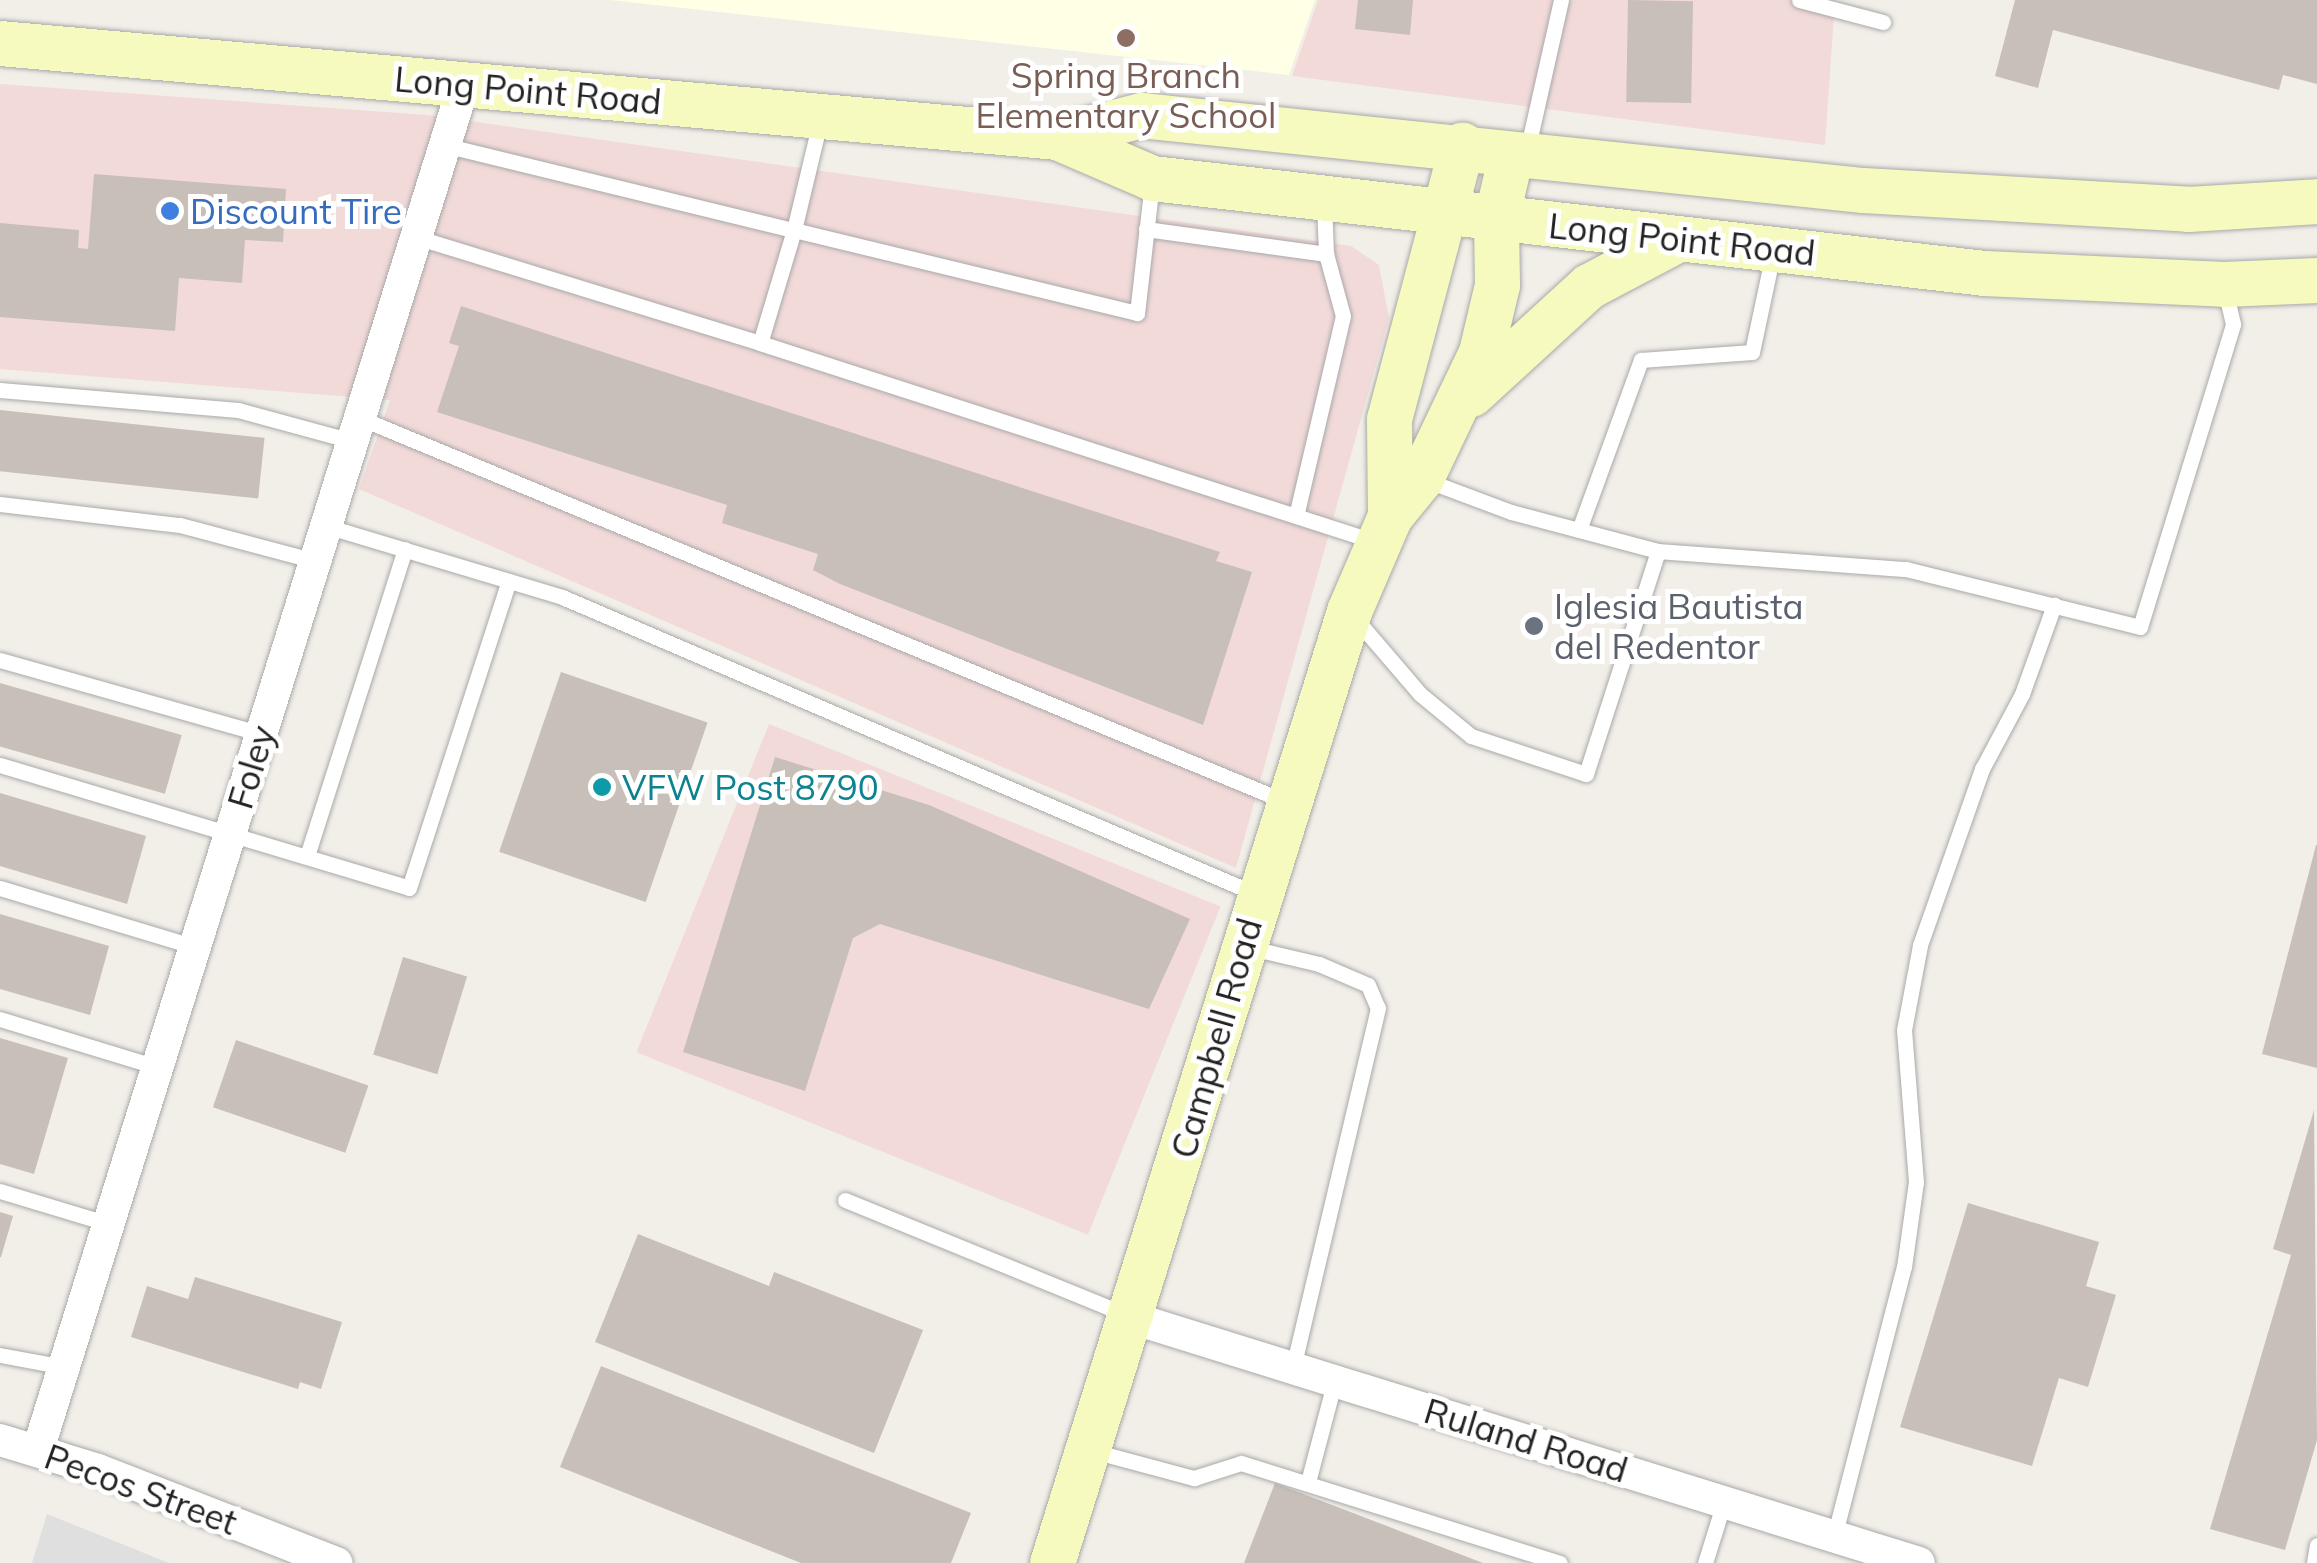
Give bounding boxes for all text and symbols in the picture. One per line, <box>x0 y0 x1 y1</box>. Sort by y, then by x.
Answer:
marker: Spring Branch Elementary School <box>1115 27 1137 49</box>
place label: Spring Branch Elementary School <box>976 54 1276 136</box>
street label: Long Point Road <box>393 57 663 123</box>
place label: Discount Tire <box>190 190 402 232</box>
marker: Discount Tire <box>159 200 181 222</box>
street label: Long Point Road <box>1547 204 1817 274</box>
place label: Iglesia Bautista del Redentor <box>1554 585 1803 667</box>
marker: Iglesia Bautista del Redentor <box>1523 615 1545 637</box>
street label: Foley <box>219 720 283 814</box>
place label: VFW Post 8790 <box>622 766 879 808</box>
marker: VFW Post 8790 <box>591 776 613 798</box>
street label: Campbell Road <box>1162 913 1270 1163</box>
street label: Ruland Road <box>1419 1389 1633 1491</box>
street label: Pecos Street <box>39 1435 243 1543</box>

